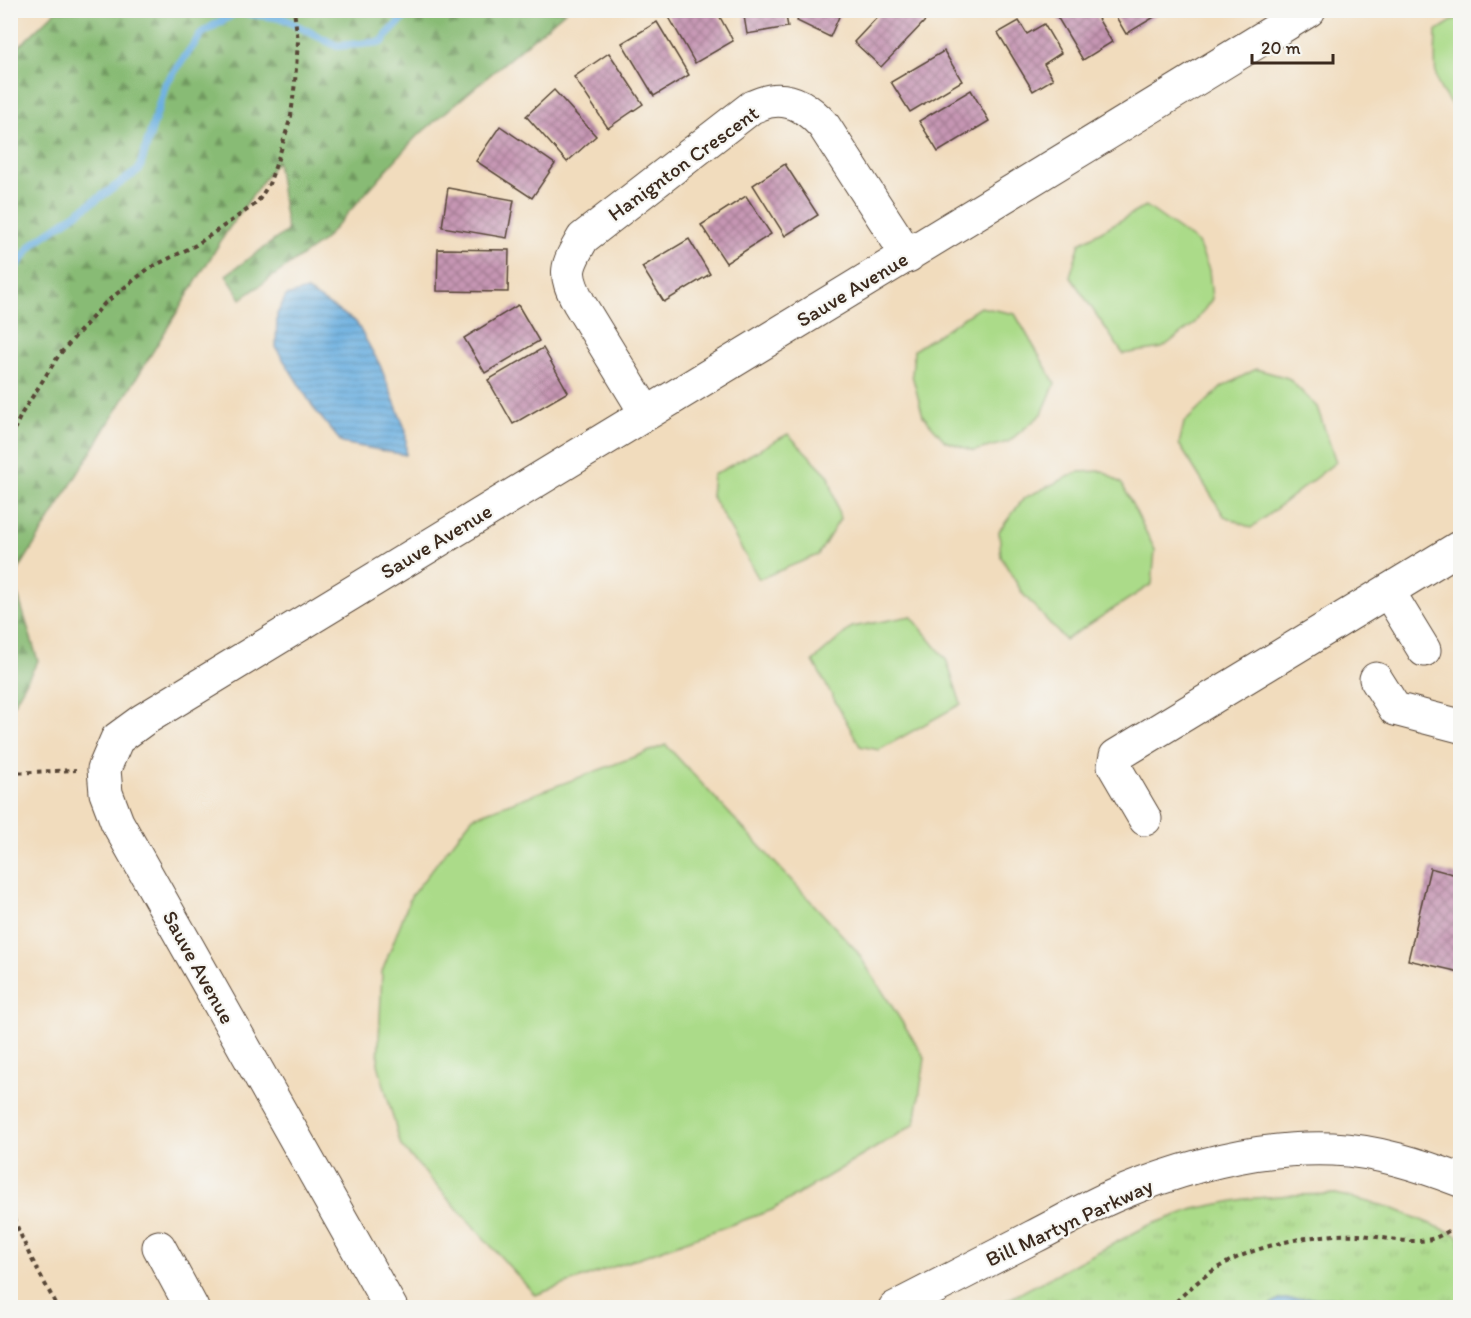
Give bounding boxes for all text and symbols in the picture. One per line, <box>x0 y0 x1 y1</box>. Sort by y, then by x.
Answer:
scale bar <box>1252 27 1333 65</box>
text: 20 m <box>1261 37 1301 59</box>
street label: Hanignton Crescent <box>603 100 763 226</box>
street label: Sauve Avenue <box>792 246 912 332</box>
street label: Sauve Avenue <box>376 498 496 584</box>
street label: Sauve Avenue <box>158 906 240 1028</box>
street label: Bill Martyn Parkway <box>982 1172 1157 1272</box>

